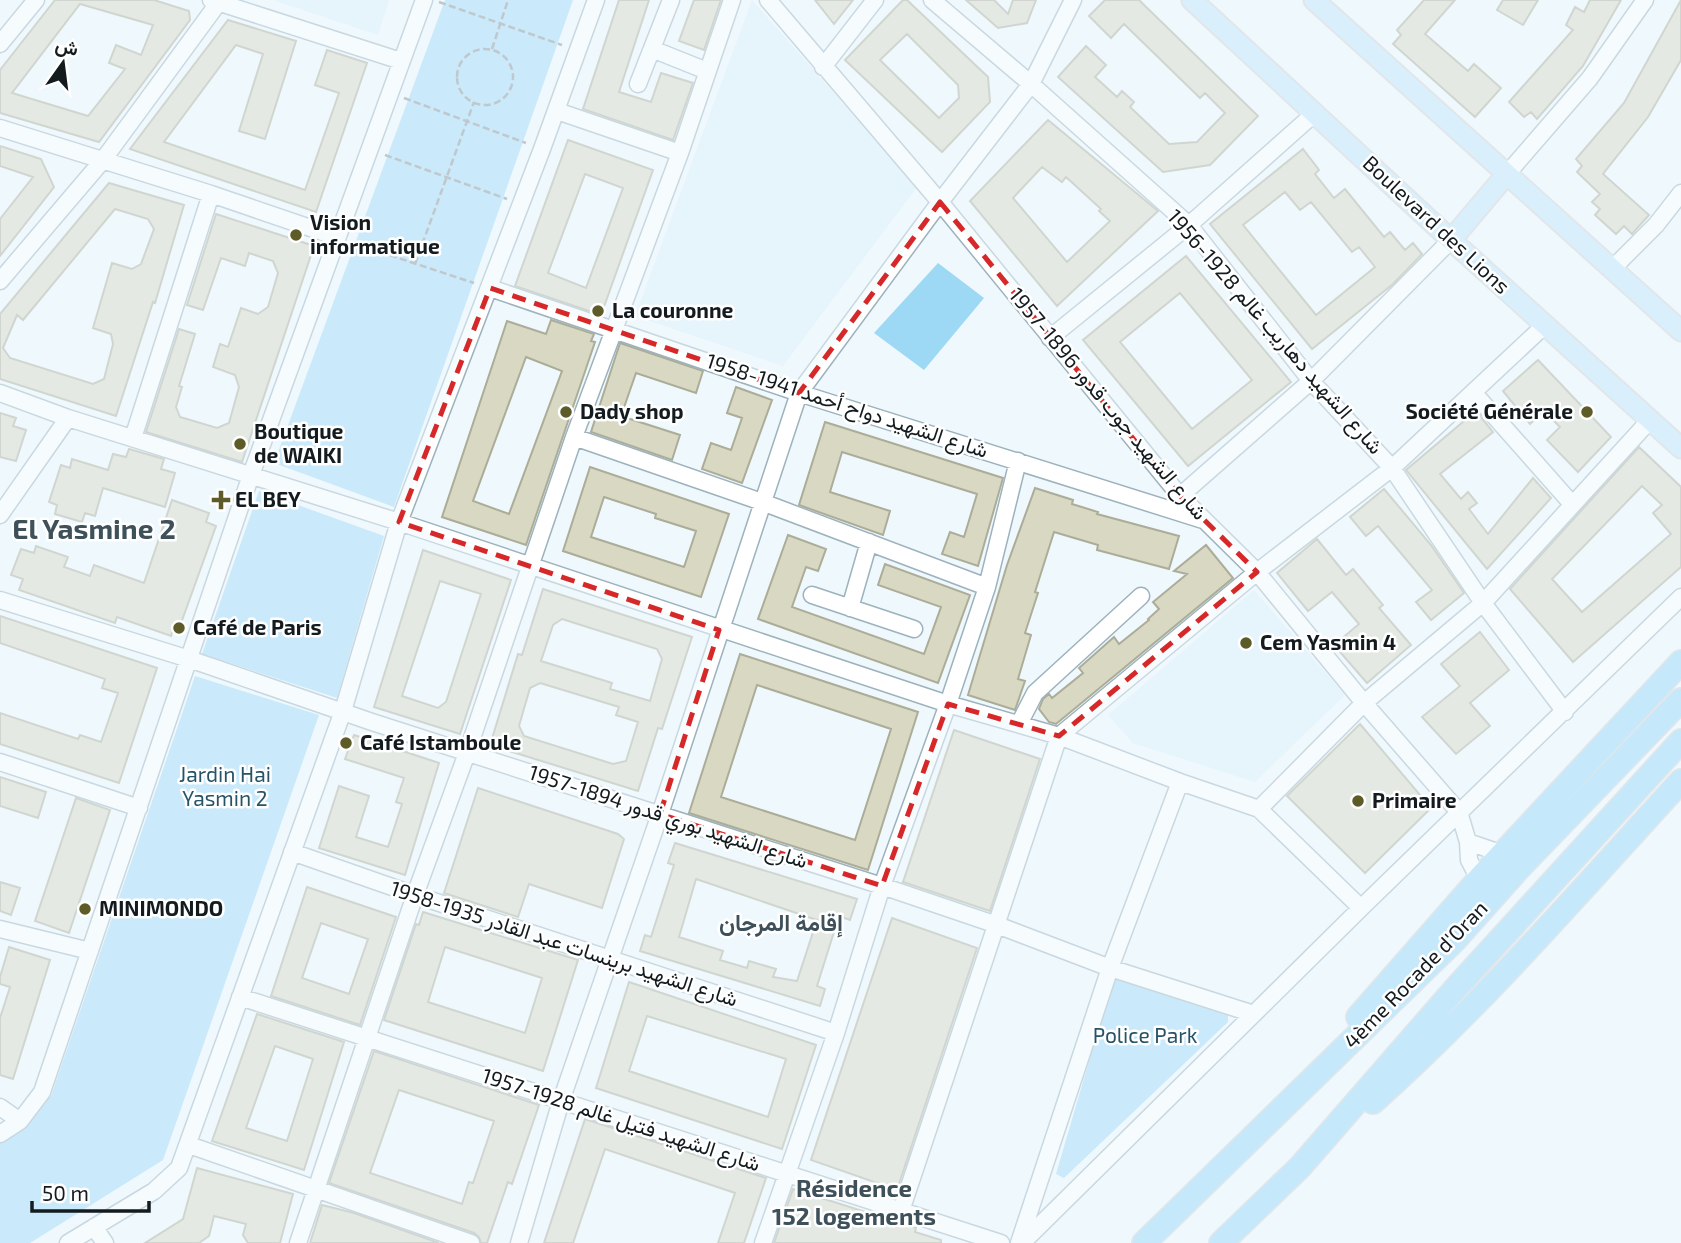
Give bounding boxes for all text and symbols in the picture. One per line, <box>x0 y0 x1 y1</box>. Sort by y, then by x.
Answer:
north arrow <box>28 28 98 98</box>
text: ش <box>53 32 81 61</box>
street label: Boulevard des Lions <box>1359 150 1516 298</box>
street label: شارع الشهيد دهاريب غالم 1928-1956 <box>1161 204 1389 460</box>
place label: Vision informatique <box>310 209 440 258</box>
marker: Vision informatique <box>288 227 304 243</box>
street label: شارع الشهيد جوب قدور 1896-1957 <box>1002 282 1214 526</box>
place label: La couronne <box>612 297 734 322</box>
marker: La couronne <box>590 303 606 319</box>
street label: شارع الشهيد دواح أحمد 1941-1958 <box>702 347 992 465</box>
place label: Dady shop <box>580 398 684 424</box>
place label: Société Générale <box>1405 398 1573 423</box>
marker: Dady shop <box>558 404 574 420</box>
marker: Société Générale <box>1579 404 1595 420</box>
place label: Boutique de WAIKI <box>254 418 344 467</box>
marker: Boutique de WAIKI <box>232 436 248 452</box>
place label: EL BEY <box>235 486 301 511</box>
marker: EL BEY <box>213 492 229 508</box>
district label: El Yasmine 2 <box>12 511 176 545</box>
place label: Café de Paris <box>193 614 322 639</box>
marker: Café de Paris <box>171 620 187 636</box>
place label: Cem Yasmin 4 <box>1260 629 1396 654</box>
marker: Cem Yasmin 4 <box>1238 635 1254 651</box>
place label: Café Istamboule <box>360 729 522 754</box>
marker: Café Istamboule <box>338 735 354 751</box>
street label: شارع الشهيد بوري قدور 1894-1957 <box>524 759 811 878</box>
park label: Jardin Hai Yasmin 2 <box>179 761 271 810</box>
place label: Primaire <box>1372 787 1457 812</box>
marker: Primaire <box>1350 793 1366 809</box>
street label: شارع الشهيد برينسات عبد القادر 1935-1958 <box>387 874 741 1014</box>
place label: MINIMONDO <box>99 895 223 920</box>
street label: 4ème Rocade d'Oran <box>1338 895 1492 1053</box>
marker: MINIMONDO <box>77 901 93 917</box>
district label: إقامة المرجان <box>719 908 843 938</box>
park label: Police Park <box>1093 1022 1198 1047</box>
street label: شارع الشهيد فتيل غالم 1928-1957 <box>478 1062 764 1178</box>
scale bar <box>32 1170 149 1214</box>
district label: Résidence 152 logements <box>772 1173 936 1230</box>
text: 50 m <box>42 1180 89 1205</box>

